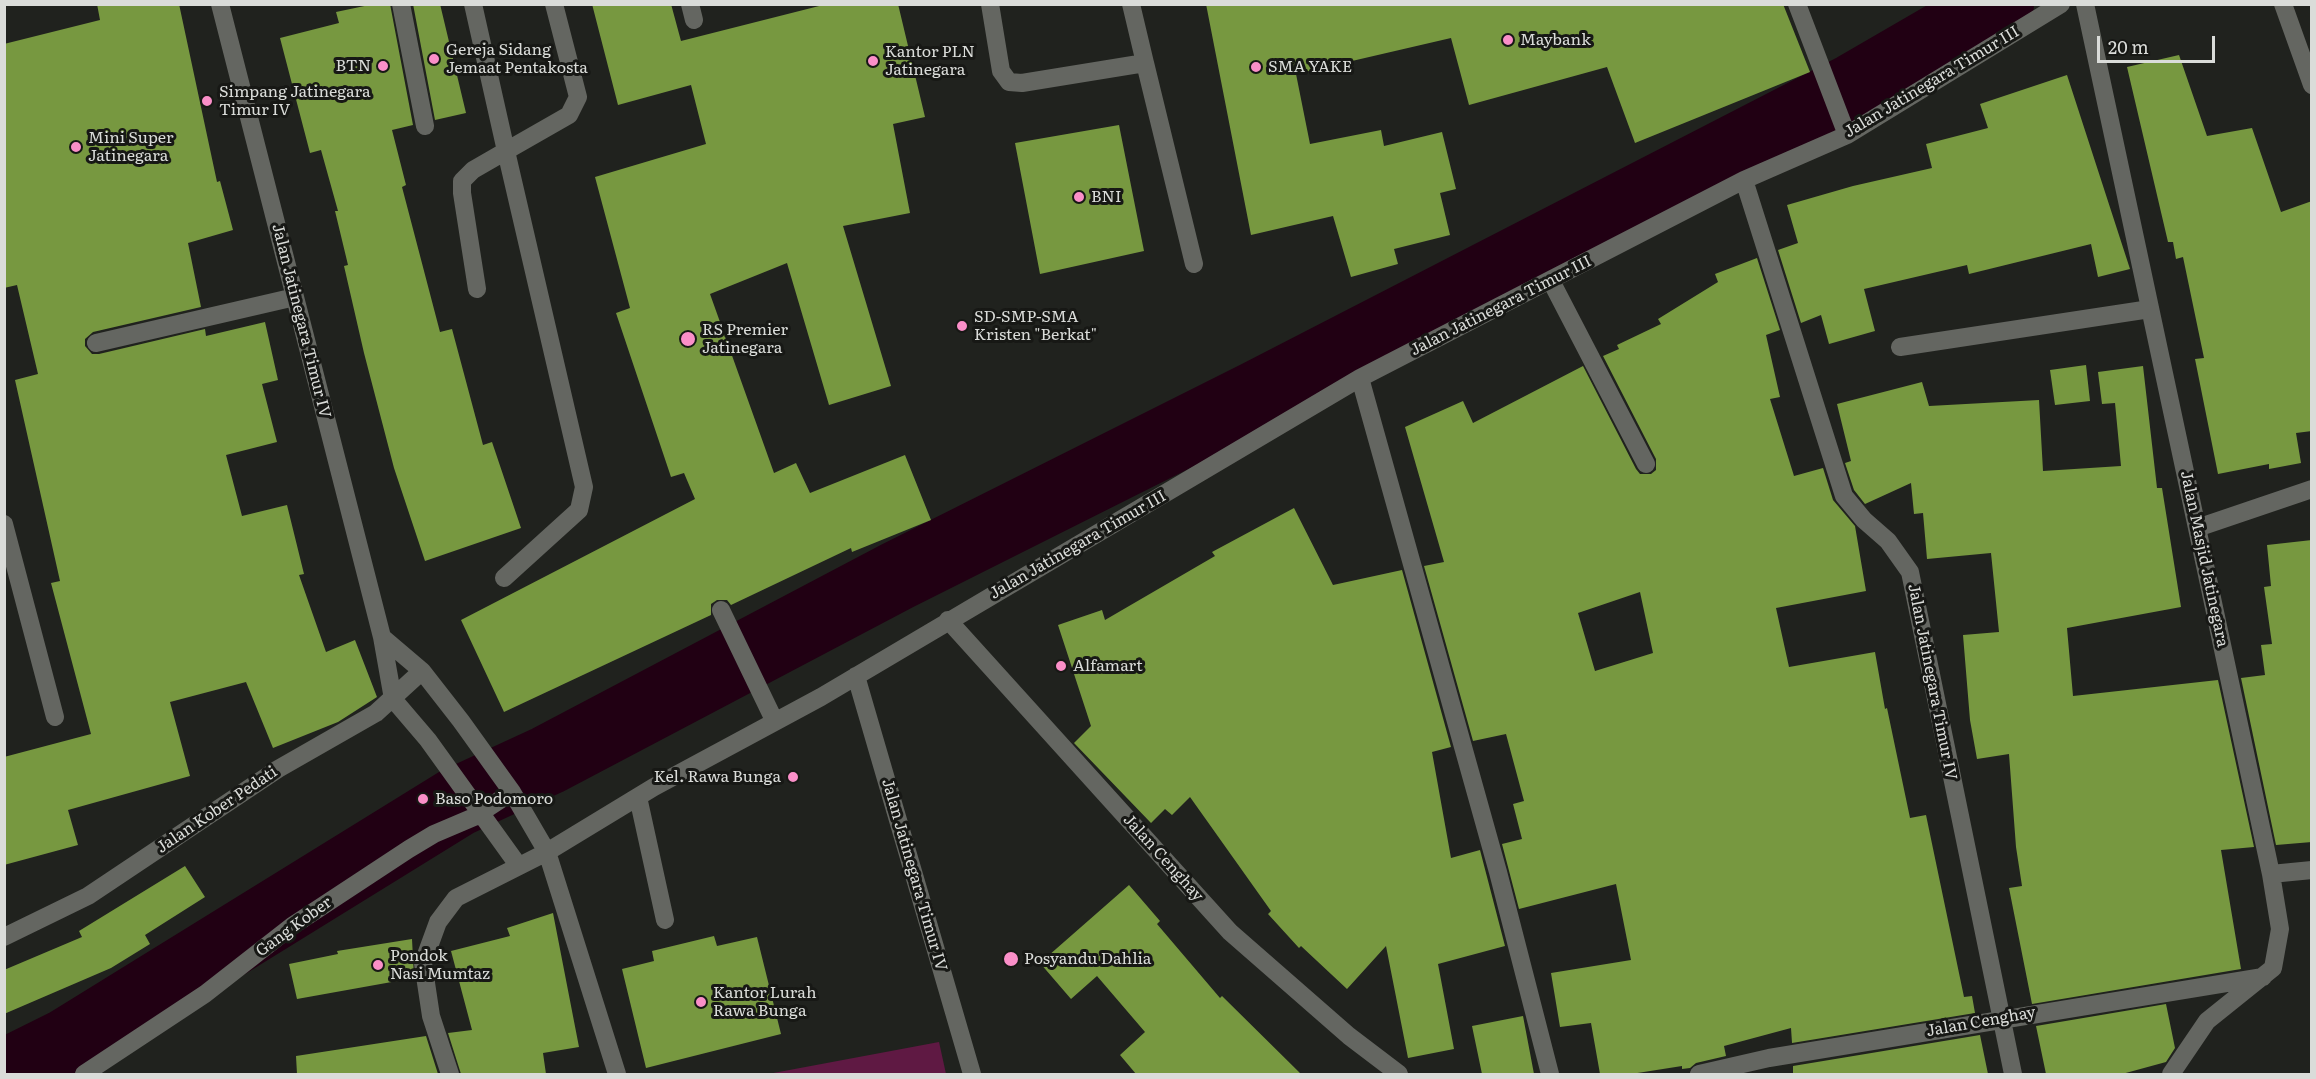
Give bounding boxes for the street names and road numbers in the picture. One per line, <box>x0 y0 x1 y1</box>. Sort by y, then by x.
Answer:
street label: Jalan Jatinegara Timur III <box>1841 22 2023 142</box>
street label: Jalan Jatinegara Timur IV <box>268 222 334 420</box>
street label: Jalan Jatinegara Timur III <box>1407 252 1595 360</box>
street label: Jalan Masjid Jatinegara <box>2176 469 2232 649</box>
street label: Jalan Jatinegara Timur III <box>986 486 1170 604</box>
street label: Jalan Jatinegara Timur IV <box>1904 582 1960 782</box>
street label: Jalan Kober Pedati <box>153 762 281 858</box>
street label: Jalan Jatinegara Timur IV <box>877 776 951 974</box>
street label: Jalan Cenghay <box>1119 810 1207 906</box>
street label: Gang Kober <box>252 893 336 961</box>
street label: Jalan Cenghay <box>1925 1003 2037 1041</box>

